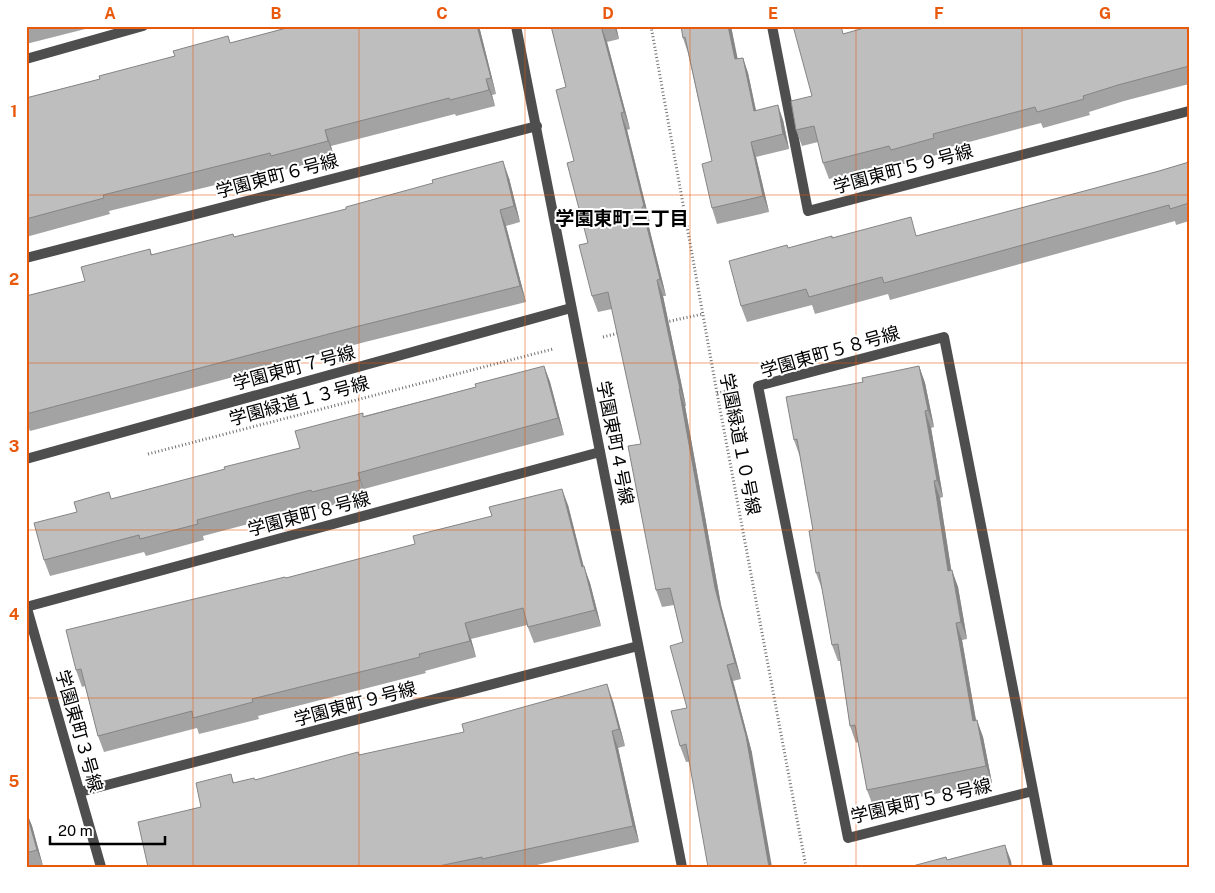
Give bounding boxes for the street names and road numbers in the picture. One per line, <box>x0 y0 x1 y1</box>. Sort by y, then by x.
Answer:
street label: 学園東町５９号線 <box>831 140 975 197</box>
street label: 学園東町６号線 <box>213 149 340 202</box>
street label: 学園東町５８号線 <box>758 322 902 381</box>
street label: 学園東町７号線 <box>230 341 357 394</box>
street label: 学園緑道１０号線 <box>716 371 765 517</box>
street label: 学園緑道１３号線 <box>227 372 371 429</box>
street label: 学園東町４号線 <box>593 379 638 507</box>
street label: 学園東町８号線 <box>245 487 372 540</box>
street label: 学園東町３号線 <box>52 667 107 794</box>
street label: 学園東町９号線 <box>291 677 418 730</box>
street label: 学園東町５８号線 <box>848 774 993 827</box>

